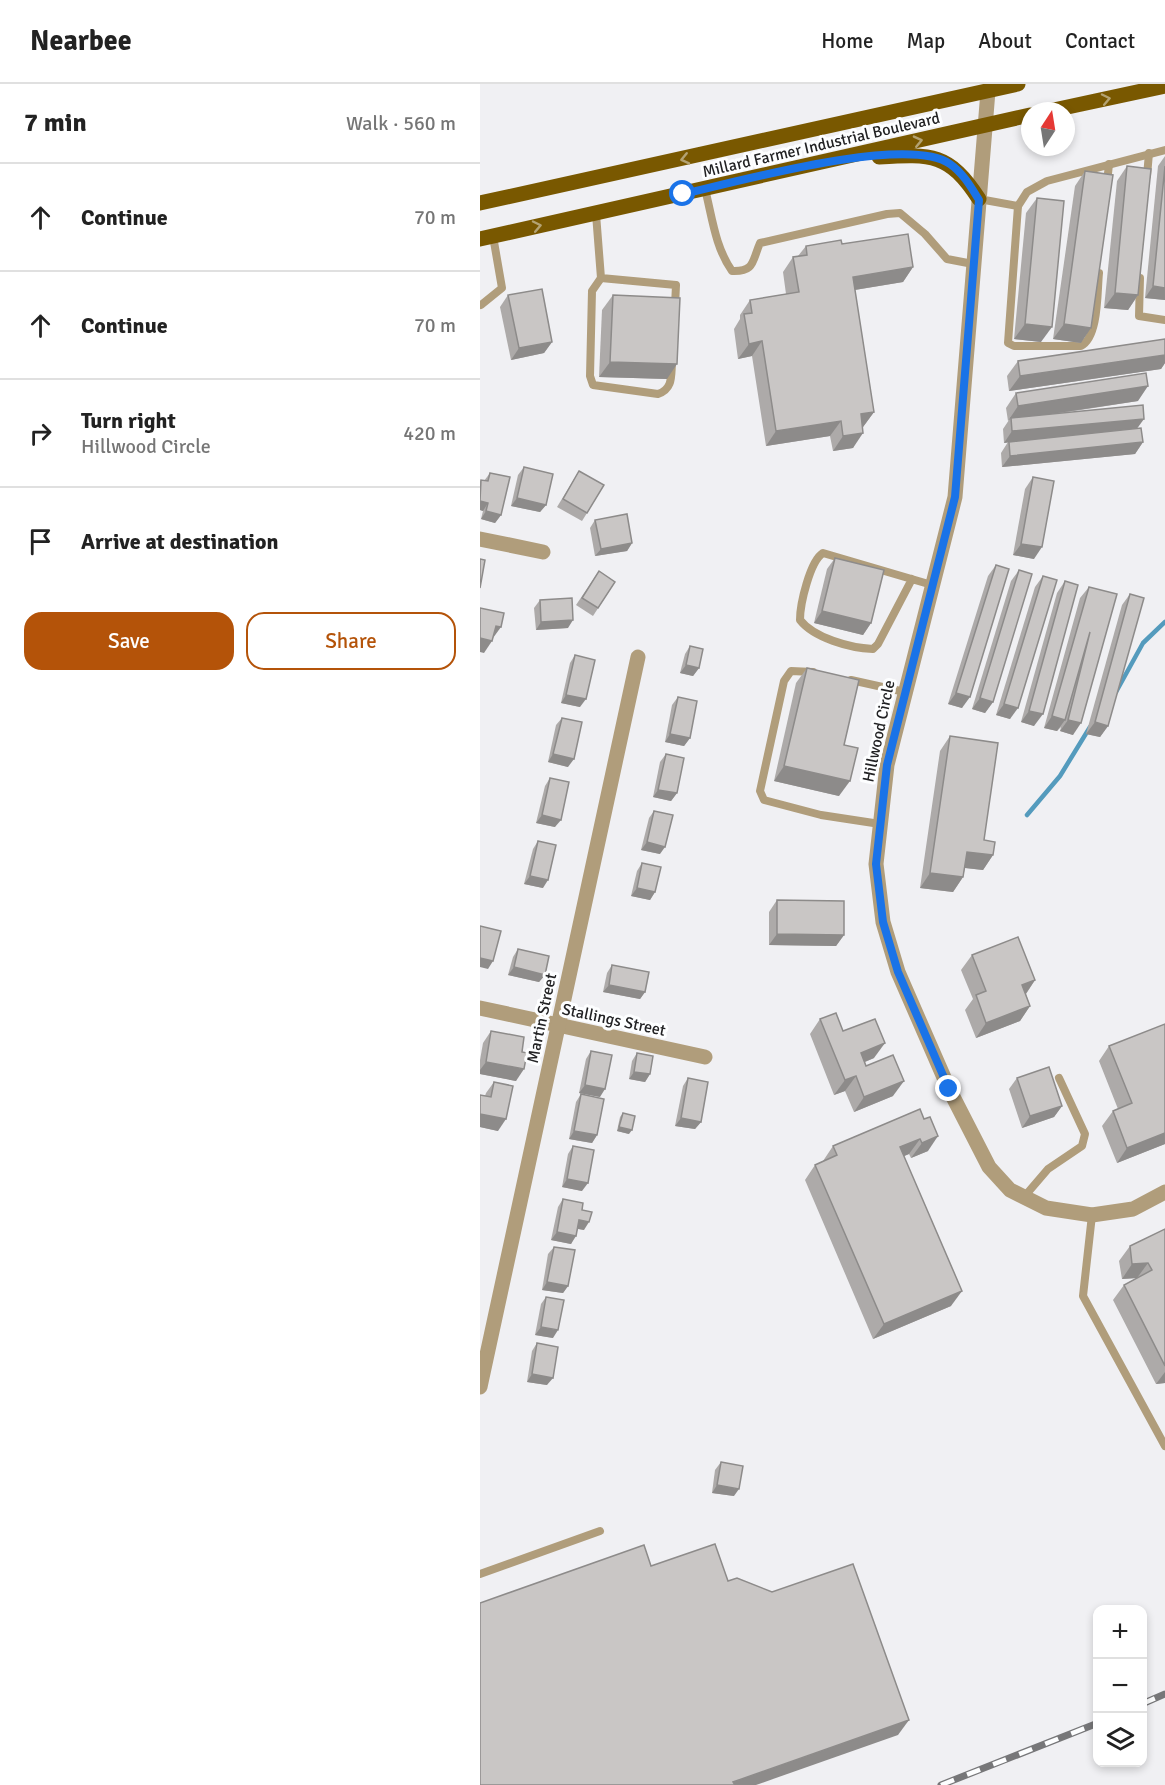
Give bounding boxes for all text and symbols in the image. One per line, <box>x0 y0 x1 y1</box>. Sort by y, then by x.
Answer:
text: Nearbee <box>30 24 132 58</box>
text: Home <box>821 28 874 54</box>
text: Map <box>907 28 945 54</box>
text: About <box>978 28 1032 54</box>
text: Contact <box>1065 28 1135 54</box>
one-way arrow <box>1101 93 1111 106</box>
north arrow <box>1021 102 1075 156</box>
text: 7 min <box>24 107 87 139</box>
street label: Millard Farmer Industrial Boulevard <box>701 108 942 182</box>
text: Walk · 560 m <box>346 111 456 136</box>
one-way arrow <box>913 135 923 148</box>
one-way arrow <box>680 151 690 164</box>
route start <box>669 180 695 206</box>
icon: ahead <box>24 201 57 234</box>
text: Continue <box>81 204 168 231</box>
text: 70 m <box>414 205 456 230</box>
one-way arrow <box>532 221 542 234</box>
icon: ahead <box>24 309 57 342</box>
text: Continue <box>81 312 168 339</box>
text: 70 m <box>414 313 456 338</box>
text: Turn right <box>81 407 176 434</box>
icon: right <box>24 417 57 450</box>
text: 420 m <box>403 421 456 446</box>
text: Hillwood Circle <box>81 434 211 459</box>
icon: arrive <box>24 525 57 558</box>
text: Arrive at destination <box>81 528 278 555</box>
button: Save <box>24 612 234 670</box>
button: Share <box>246 612 456 670</box>
street label: Hillwood Circle <box>858 678 900 784</box>
street label: Martin Street <box>523 971 561 1065</box>
street label: Stallings Street <box>560 999 668 1041</box>
route end <box>935 1075 961 1101</box>
map controls <box>1093 1605 1147 1767</box>
button: + <box>1093 1605 1147 1659</box>
button: − <box>1093 1659 1147 1713</box>
button: layers <box>1093 1713 1147 1767</box>

